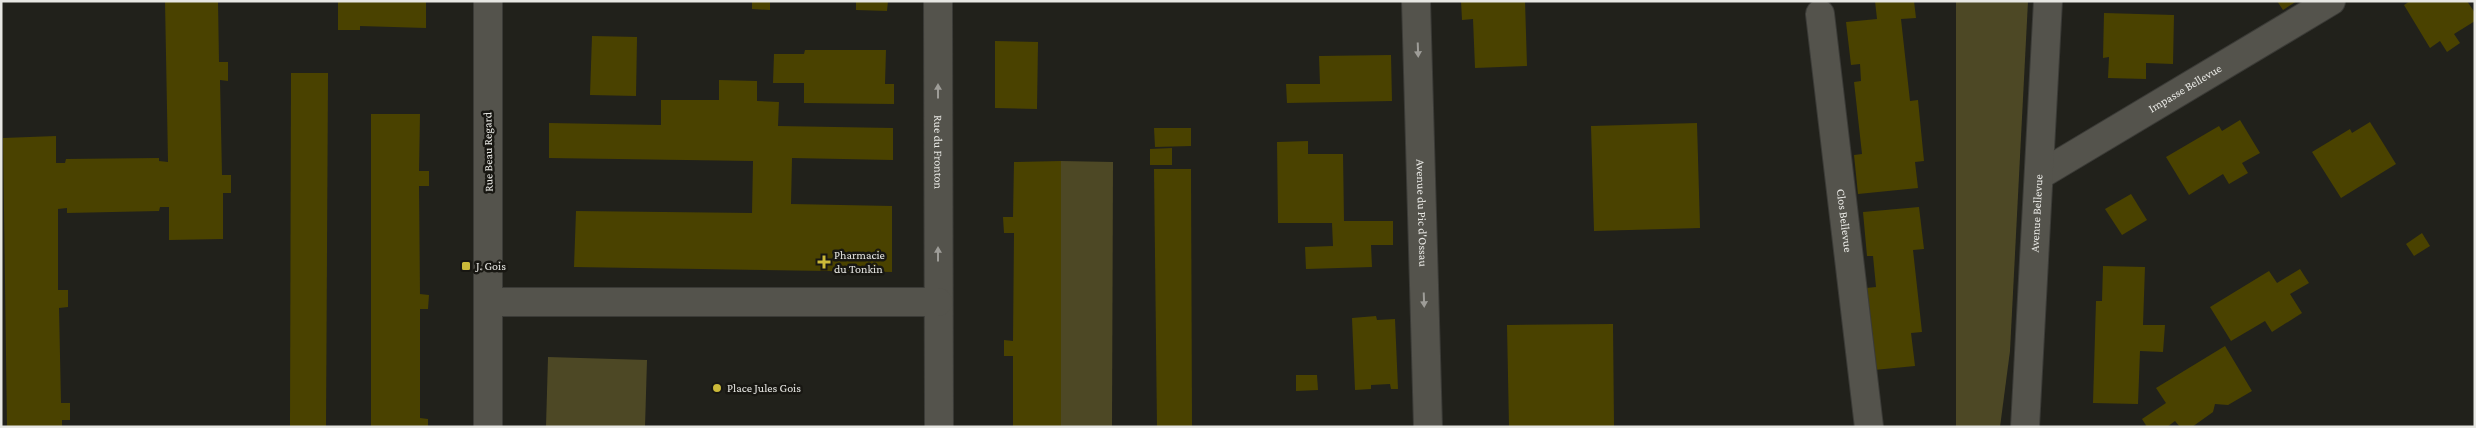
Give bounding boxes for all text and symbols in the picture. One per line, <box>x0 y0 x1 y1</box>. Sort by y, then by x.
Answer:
one-way arrow <box>1414 42 1422 58</box>
street label: Impasse Bellevue <box>2146 61 2224 116</box>
one-way arrow <box>934 83 942 99</box>
street label: Rue Beau Regard <box>480 111 496 192</box>
street label: Rue du Fronton <box>931 115 945 190</box>
street label: Avenue du Pic d'Ossau <box>1413 159 1430 267</box>
street label: Avenue Bellevue <box>2027 174 2046 253</box>
street label: Clos Bellevue <box>1834 188 1855 253</box>
one-way arrow <box>934 245 942 261</box>
place label: Pharmacie du Tonkin <box>834 248 885 276</box>
marker: Pharmacie du Tonkin <box>818 256 830 268</box>
place label: J. Gois <box>475 259 506 273</box>
marker: J. Gois <box>460 260 472 272</box>
one-way arrow <box>1420 292 1428 308</box>
place label: Place Jules Gois <box>727 381 801 395</box>
marker: Place Jules Gois <box>711 382 723 394</box>

